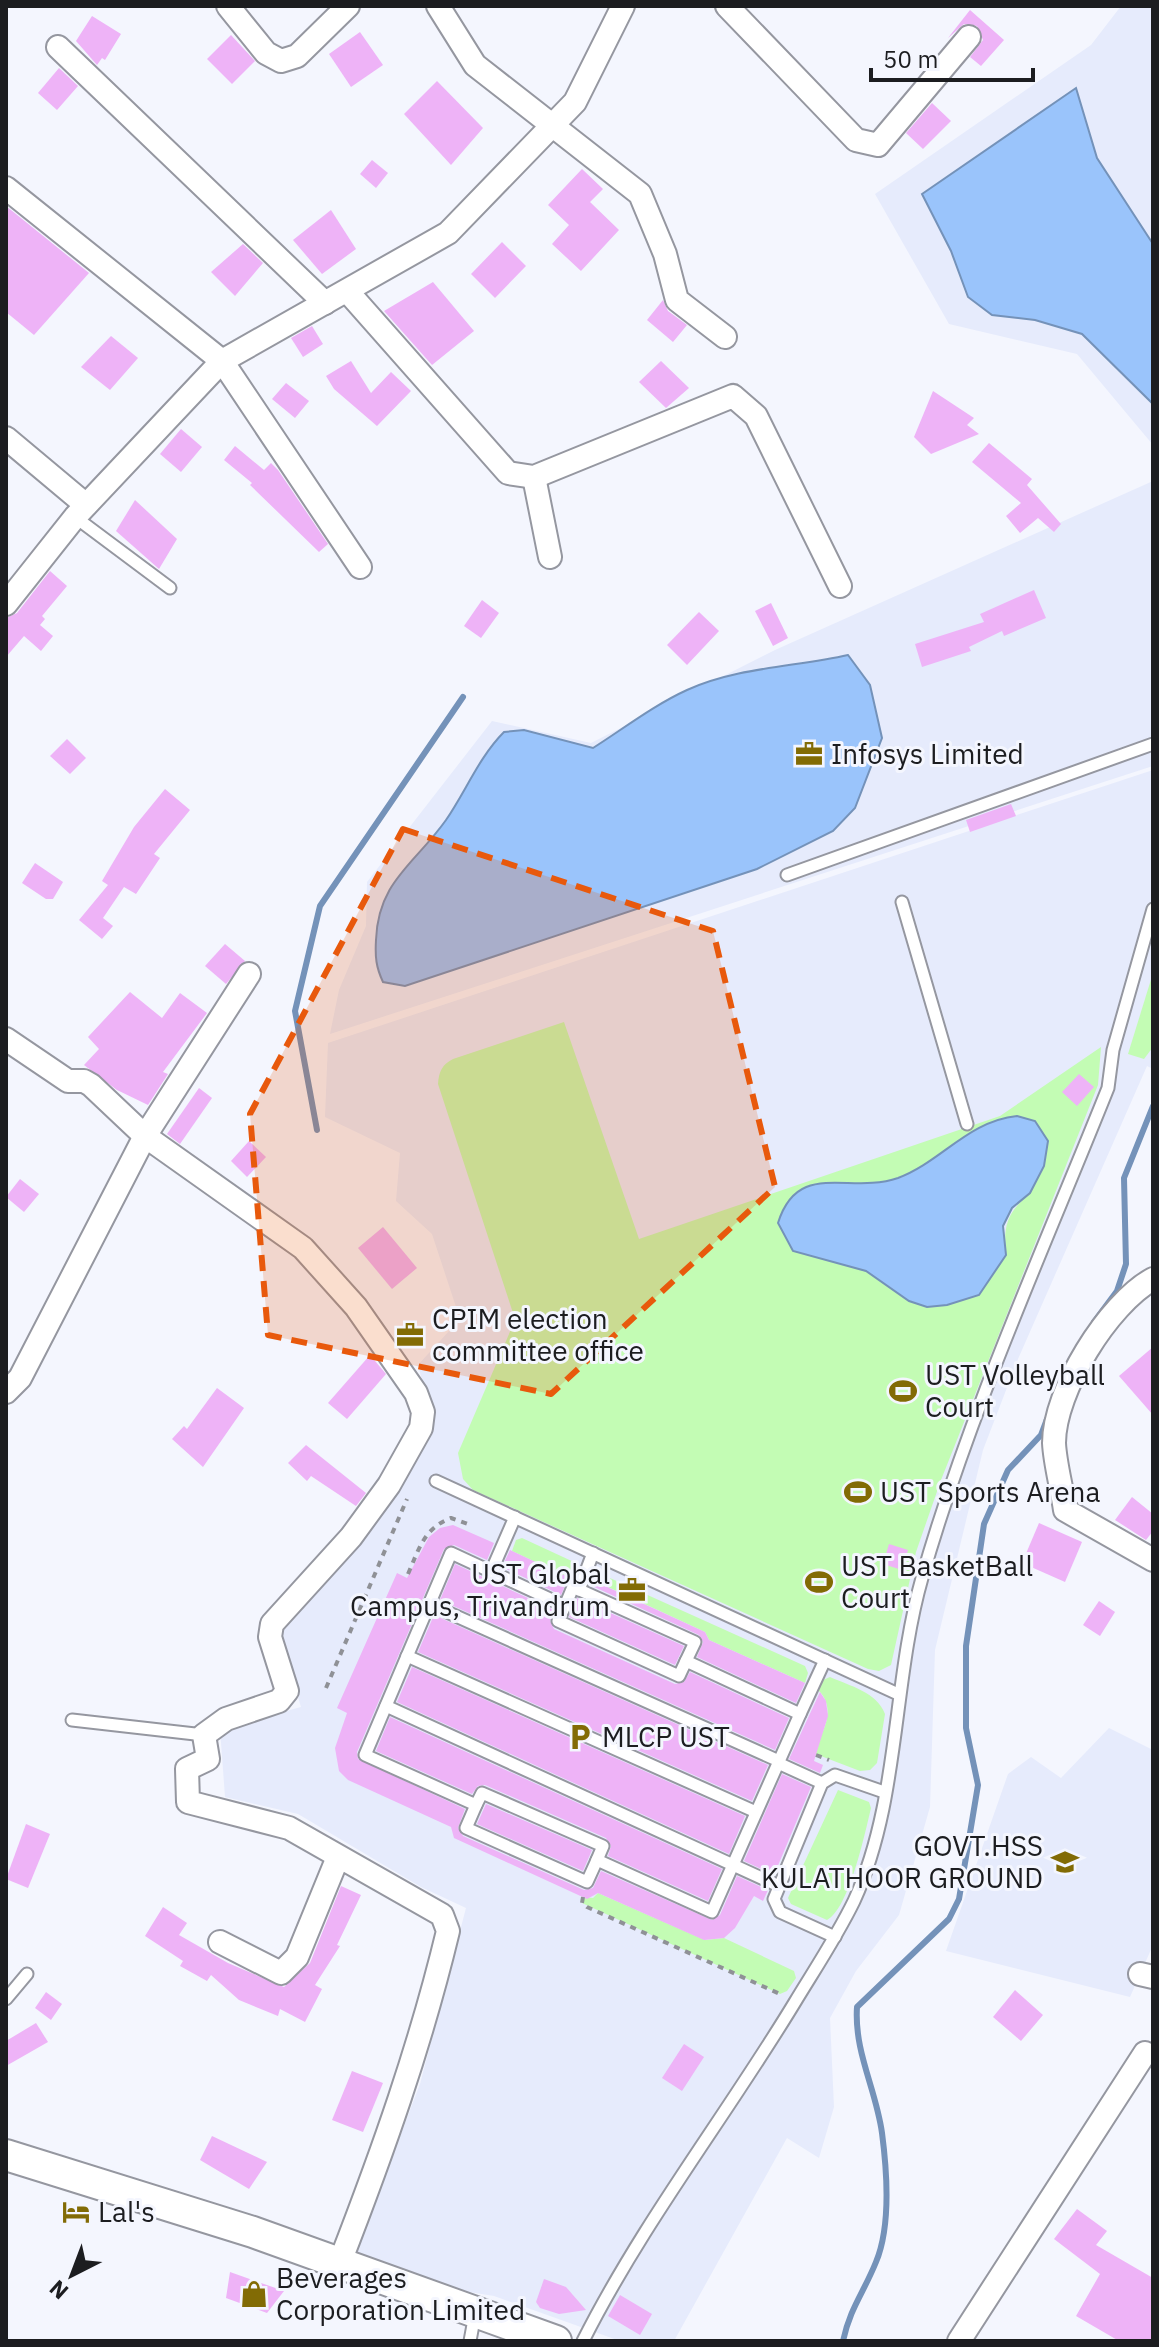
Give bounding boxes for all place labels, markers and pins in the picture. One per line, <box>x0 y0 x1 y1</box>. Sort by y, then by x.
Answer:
place label: Infosys Limited <box>831 735 1024 772</box>
office icon: Infosys Limited <box>794 739 824 769</box>
place label: CPIM election committee office <box>432 1300 644 1369</box>
office icon: CPIM election committee office <box>395 1320 425 1350</box>
place label: UST Volleyball Court <box>925 1356 1105 1425</box>
sports icon: UST Volleyball Court <box>888 1376 918 1406</box>
place label: UST Sports Arena <box>880 1473 1101 1510</box>
sports icon: UST Sports Arena <box>843 1477 873 1507</box>
place label: UST BasketBall Court <box>841 1547 1033 1616</box>
place label: UST Global Campus, Trivandrum <box>350 1555 610 1624</box>
sports icon: UST BasketBall Court <box>804 1567 834 1597</box>
office icon: UST Global Campus, Trivandrum <box>617 1575 647 1605</box>
place label: MLCP UST <box>602 1718 730 1755</box>
parking icon: MLCP UST <box>565 1722 595 1752</box>
place label: GOVT.HSS KULATHOOR GROUND <box>761 1827 1043 1896</box>
school or university icon: GOVT.HSS KULATHOOR GROUND <box>1050 1847 1080 1877</box>
place label: Lal's <box>98 2193 155 2230</box>
hotel icon: Lal's <box>61 2197 91 2227</box>
place label: Beverages Corporation Limited <box>276 2259 525 2328</box>
shop icon: Beverages Corporation Limited <box>239 2279 269 2309</box>

